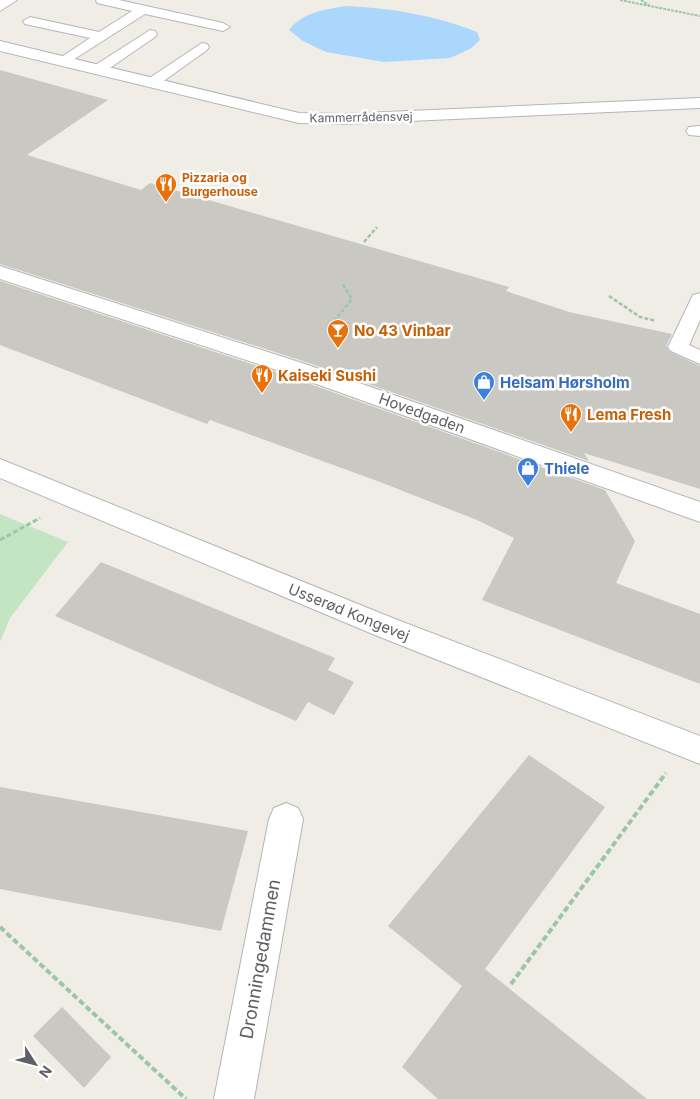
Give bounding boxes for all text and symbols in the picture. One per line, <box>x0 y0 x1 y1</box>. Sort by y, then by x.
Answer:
street label: Kammerrådensvej <box>309 109 413 125</box>
place label: Pizzaria og Burgerhouse <box>182 170 258 199</box>
restaurant icon: Pizzaria og Burgerhouse <box>154 172 178 203</box>
bar icon: No 43 Vinbar <box>326 318 350 349</box>
place label: No 43 Vinbar <box>354 321 451 340</box>
restaurant icon: Kaiseki Sushi <box>250 363 274 394</box>
place label: Kaiseki Sushi <box>278 366 376 385</box>
shop icon: Helsam Hørsholm <box>472 370 496 401</box>
place label: Helsam Hørsholm <box>500 373 630 392</box>
street label: Hovedgaden <box>376 389 468 437</box>
restaurant icon: Lema Fresh <box>559 402 583 433</box>
place label: Lema Fresh <box>587 405 671 424</box>
shop icon: Thiele <box>516 456 540 487</box>
place label: Thiele <box>544 459 589 478</box>
street label: Usserød Kongevej <box>286 579 412 645</box>
street label: Dronningedammen <box>236 877 284 1041</box>
north arrow <box>10 1039 60 1089</box>
text: N <box>36 1063 56 1081</box>

